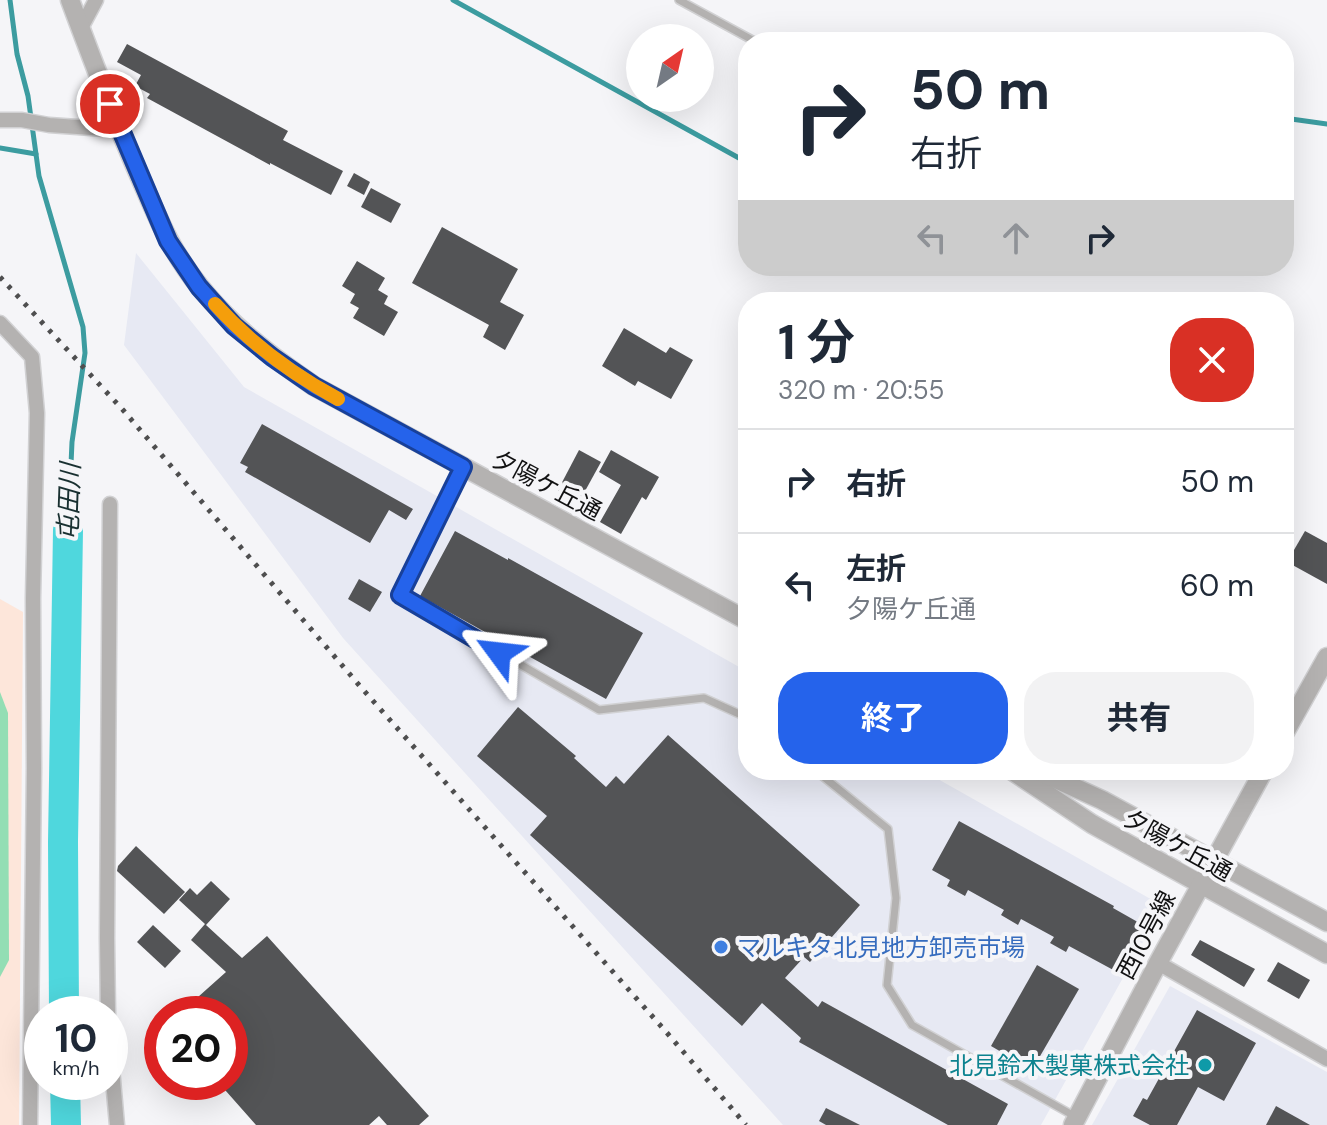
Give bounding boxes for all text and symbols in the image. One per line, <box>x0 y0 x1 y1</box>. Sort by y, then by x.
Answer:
north arrow <box>626 24 714 112</box>
map controls <box>626 24 714 112</box>
text: 50 m <box>910 53 1050 126</box>
icon: right <box>778 64 882 168</box>
pin <box>76 70 144 138</box>
icon: arrive <box>88 82 132 126</box>
text: 右折 <box>910 130 982 177</box>
icon: left <box>910 216 954 260</box>
icon: ahead <box>994 216 1038 260</box>
icon: right <box>1078 216 1122 260</box>
text: 1 分 <box>778 311 855 374</box>
button: close <box>1170 318 1254 402</box>
text: 320 m · 20:55 <box>778 373 944 407</box>
street label: 夕陽ケ丘通 <box>487 443 607 527</box>
water label: 屯田川 <box>51 459 87 542</box>
icon: right <box>778 459 822 503</box>
text: 50 m <box>1180 462 1254 501</box>
text: 右折 <box>846 464 906 503</box>
text: 左折 <box>846 549 906 588</box>
icon: left <box>778 563 822 607</box>
text: 60 m <box>1180 566 1254 605</box>
text: 夕陽ケ丘通 <box>846 592 976 626</box>
position arrow <box>457 611 541 695</box>
button: 終了 <box>778 672 1008 764</box>
button: 共有 <box>1024 672 1254 764</box>
street label: 夕陽ケ丘通 <box>1118 802 1238 888</box>
street label: 西10号線 <box>1110 885 1182 985</box>
place label: マルキタ北見地方卸売市場 <box>737 932 1025 963</box>
marker: マルキタ北見地方卸売市場 <box>712 938 730 956</box>
speed limit sign: 20 <box>144 996 248 1100</box>
text: 10 <box>55 1012 97 1064</box>
place label: 北見鈴木製菓株式会社 <box>949 1050 1189 1081</box>
text: km/h <box>52 1055 100 1081</box>
marker: 北見鈴木製菓株式会社 <box>1196 1056 1214 1074</box>

